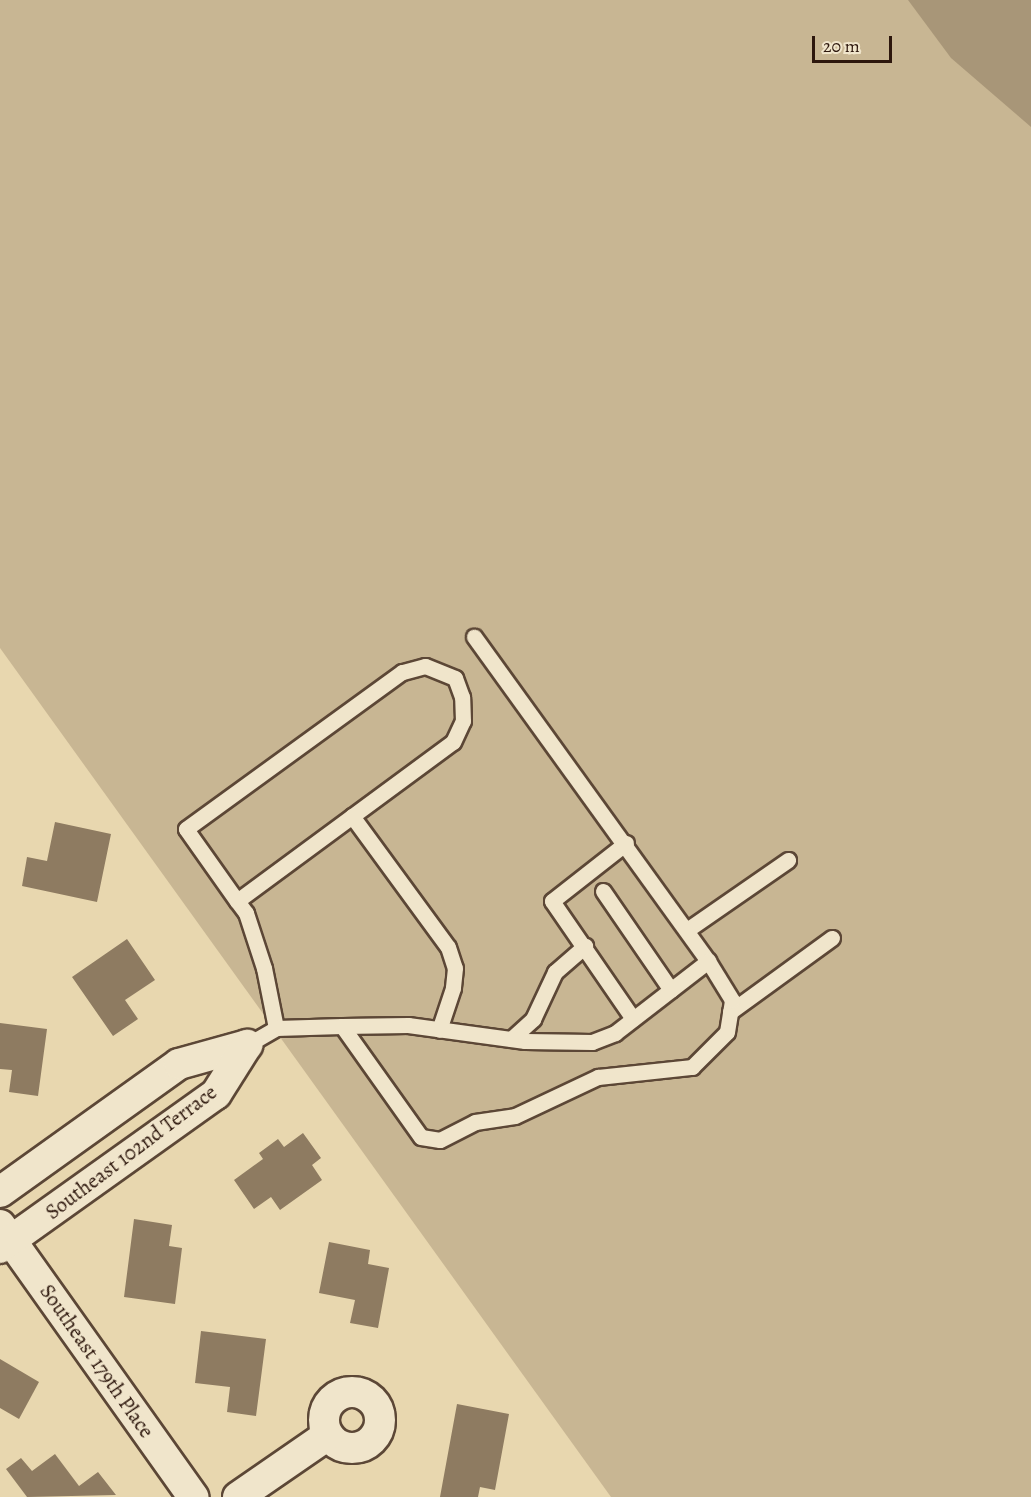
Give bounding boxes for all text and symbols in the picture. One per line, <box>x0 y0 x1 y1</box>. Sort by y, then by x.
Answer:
scale bar <box>815 24 894 62</box>
text: 20 m <box>823 34 860 58</box>
street label: Southeast 102nd Terrace <box>40 1079 222 1225</box>
street label: Southeast 179th Place <box>35 1279 159 1443</box>

